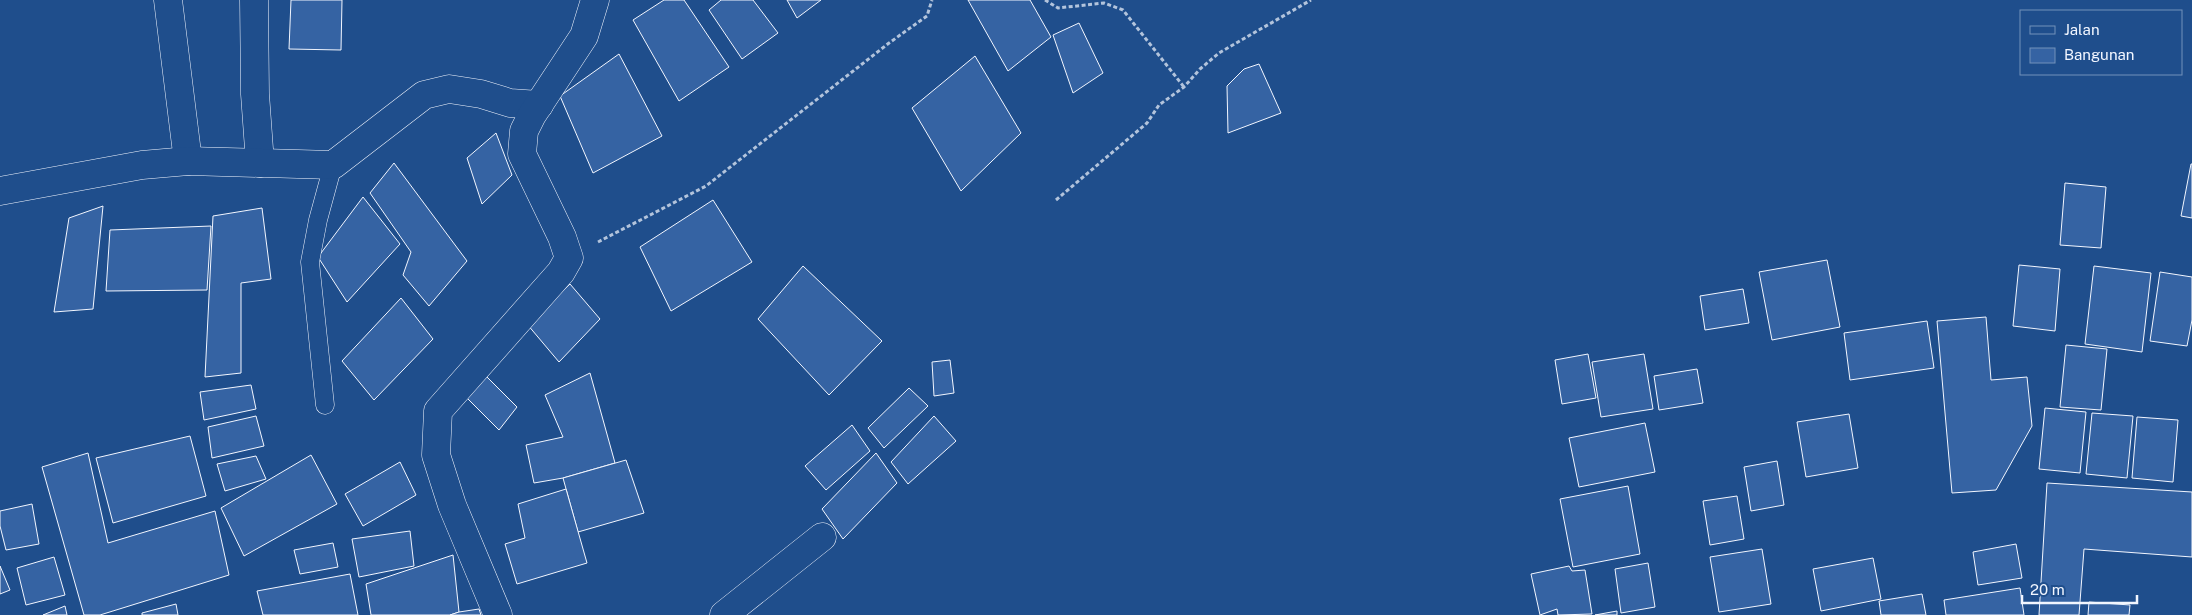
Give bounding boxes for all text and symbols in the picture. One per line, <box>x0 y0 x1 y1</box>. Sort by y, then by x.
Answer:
legend <box>2020 10 2182 75</box>
text: Jalan <box>2064 21 2100 38</box>
text: Bangunan <box>2064 46 2135 63</box>
scale bar <box>2022 572 2137 604</box>
text: 20 m <box>2030 581 2065 598</box>

